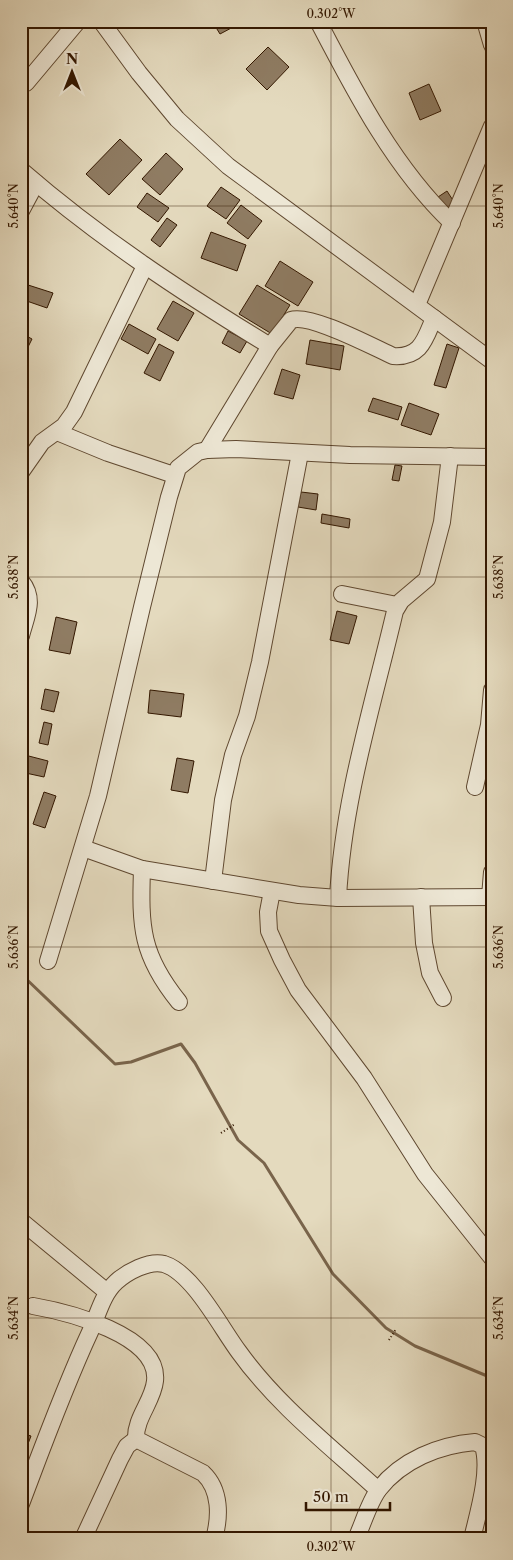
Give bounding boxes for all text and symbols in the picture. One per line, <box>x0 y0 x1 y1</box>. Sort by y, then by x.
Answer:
text: 0.302°W <box>307 6 356 21</box>
north arrow <box>48 48 98 98</box>
text: N <box>66 50 78 68</box>
text: 5.640°N <box>6 183 21 229</box>
text: 5.640°N <box>491 183 506 229</box>
text: 5.638°N <box>6 555 21 599</box>
text: 5.638°N <box>491 555 506 599</box>
text: 5.636°N <box>6 925 21 969</box>
text: 5.636°N <box>491 925 506 969</box>
text: 5.634°N <box>6 1296 21 1340</box>
text: 5.634°N <box>491 1296 506 1340</box>
scale bar <box>306 1480 389 1512</box>
text: 50 m <box>313 1487 349 1506</box>
text: 0.302°W <box>307 1539 356 1554</box>

